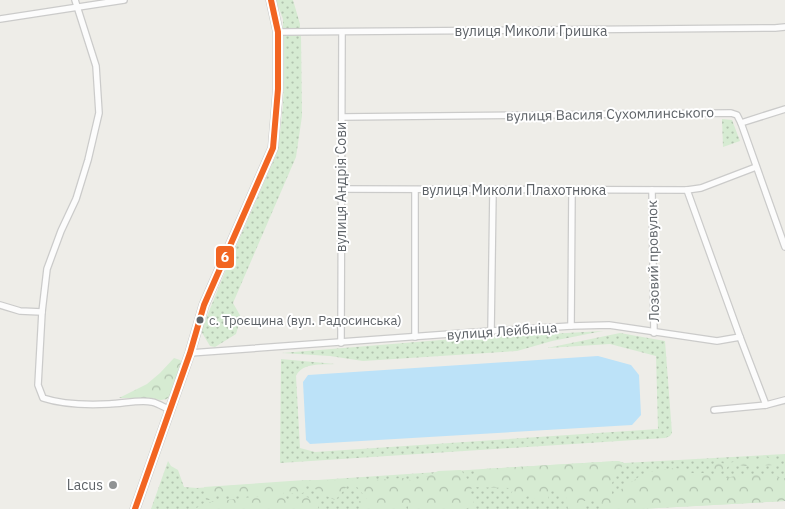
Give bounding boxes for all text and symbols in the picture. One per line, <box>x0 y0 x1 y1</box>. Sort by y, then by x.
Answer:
street label: вулиця Миколи Гришка <box>455 22 608 40</box>
street label: вулиця Василя Сухомлинського <box>506 103 714 125</box>
street label: вулиця Андрія Сови <box>332 122 350 252</box>
street label: вулиця Миколи Плахотнюка <box>422 181 607 199</box>
street label: Лозовий провулок <box>643 200 663 322</box>
line badge: 6 <box>215 245 235 269</box>
text: 6 <box>221 248 229 266</box>
place label: с. Троєщина (вул. Радосинська) <box>209 312 402 329</box>
marker: с. Троєщина (вул. Радосинська) <box>195 315 205 325</box>
street label: вулиця Лейбніца <box>446 318 558 344</box>
place label: Lacus <box>67 476 103 494</box>
marker: Lacus <box>107 479 119 491</box>

